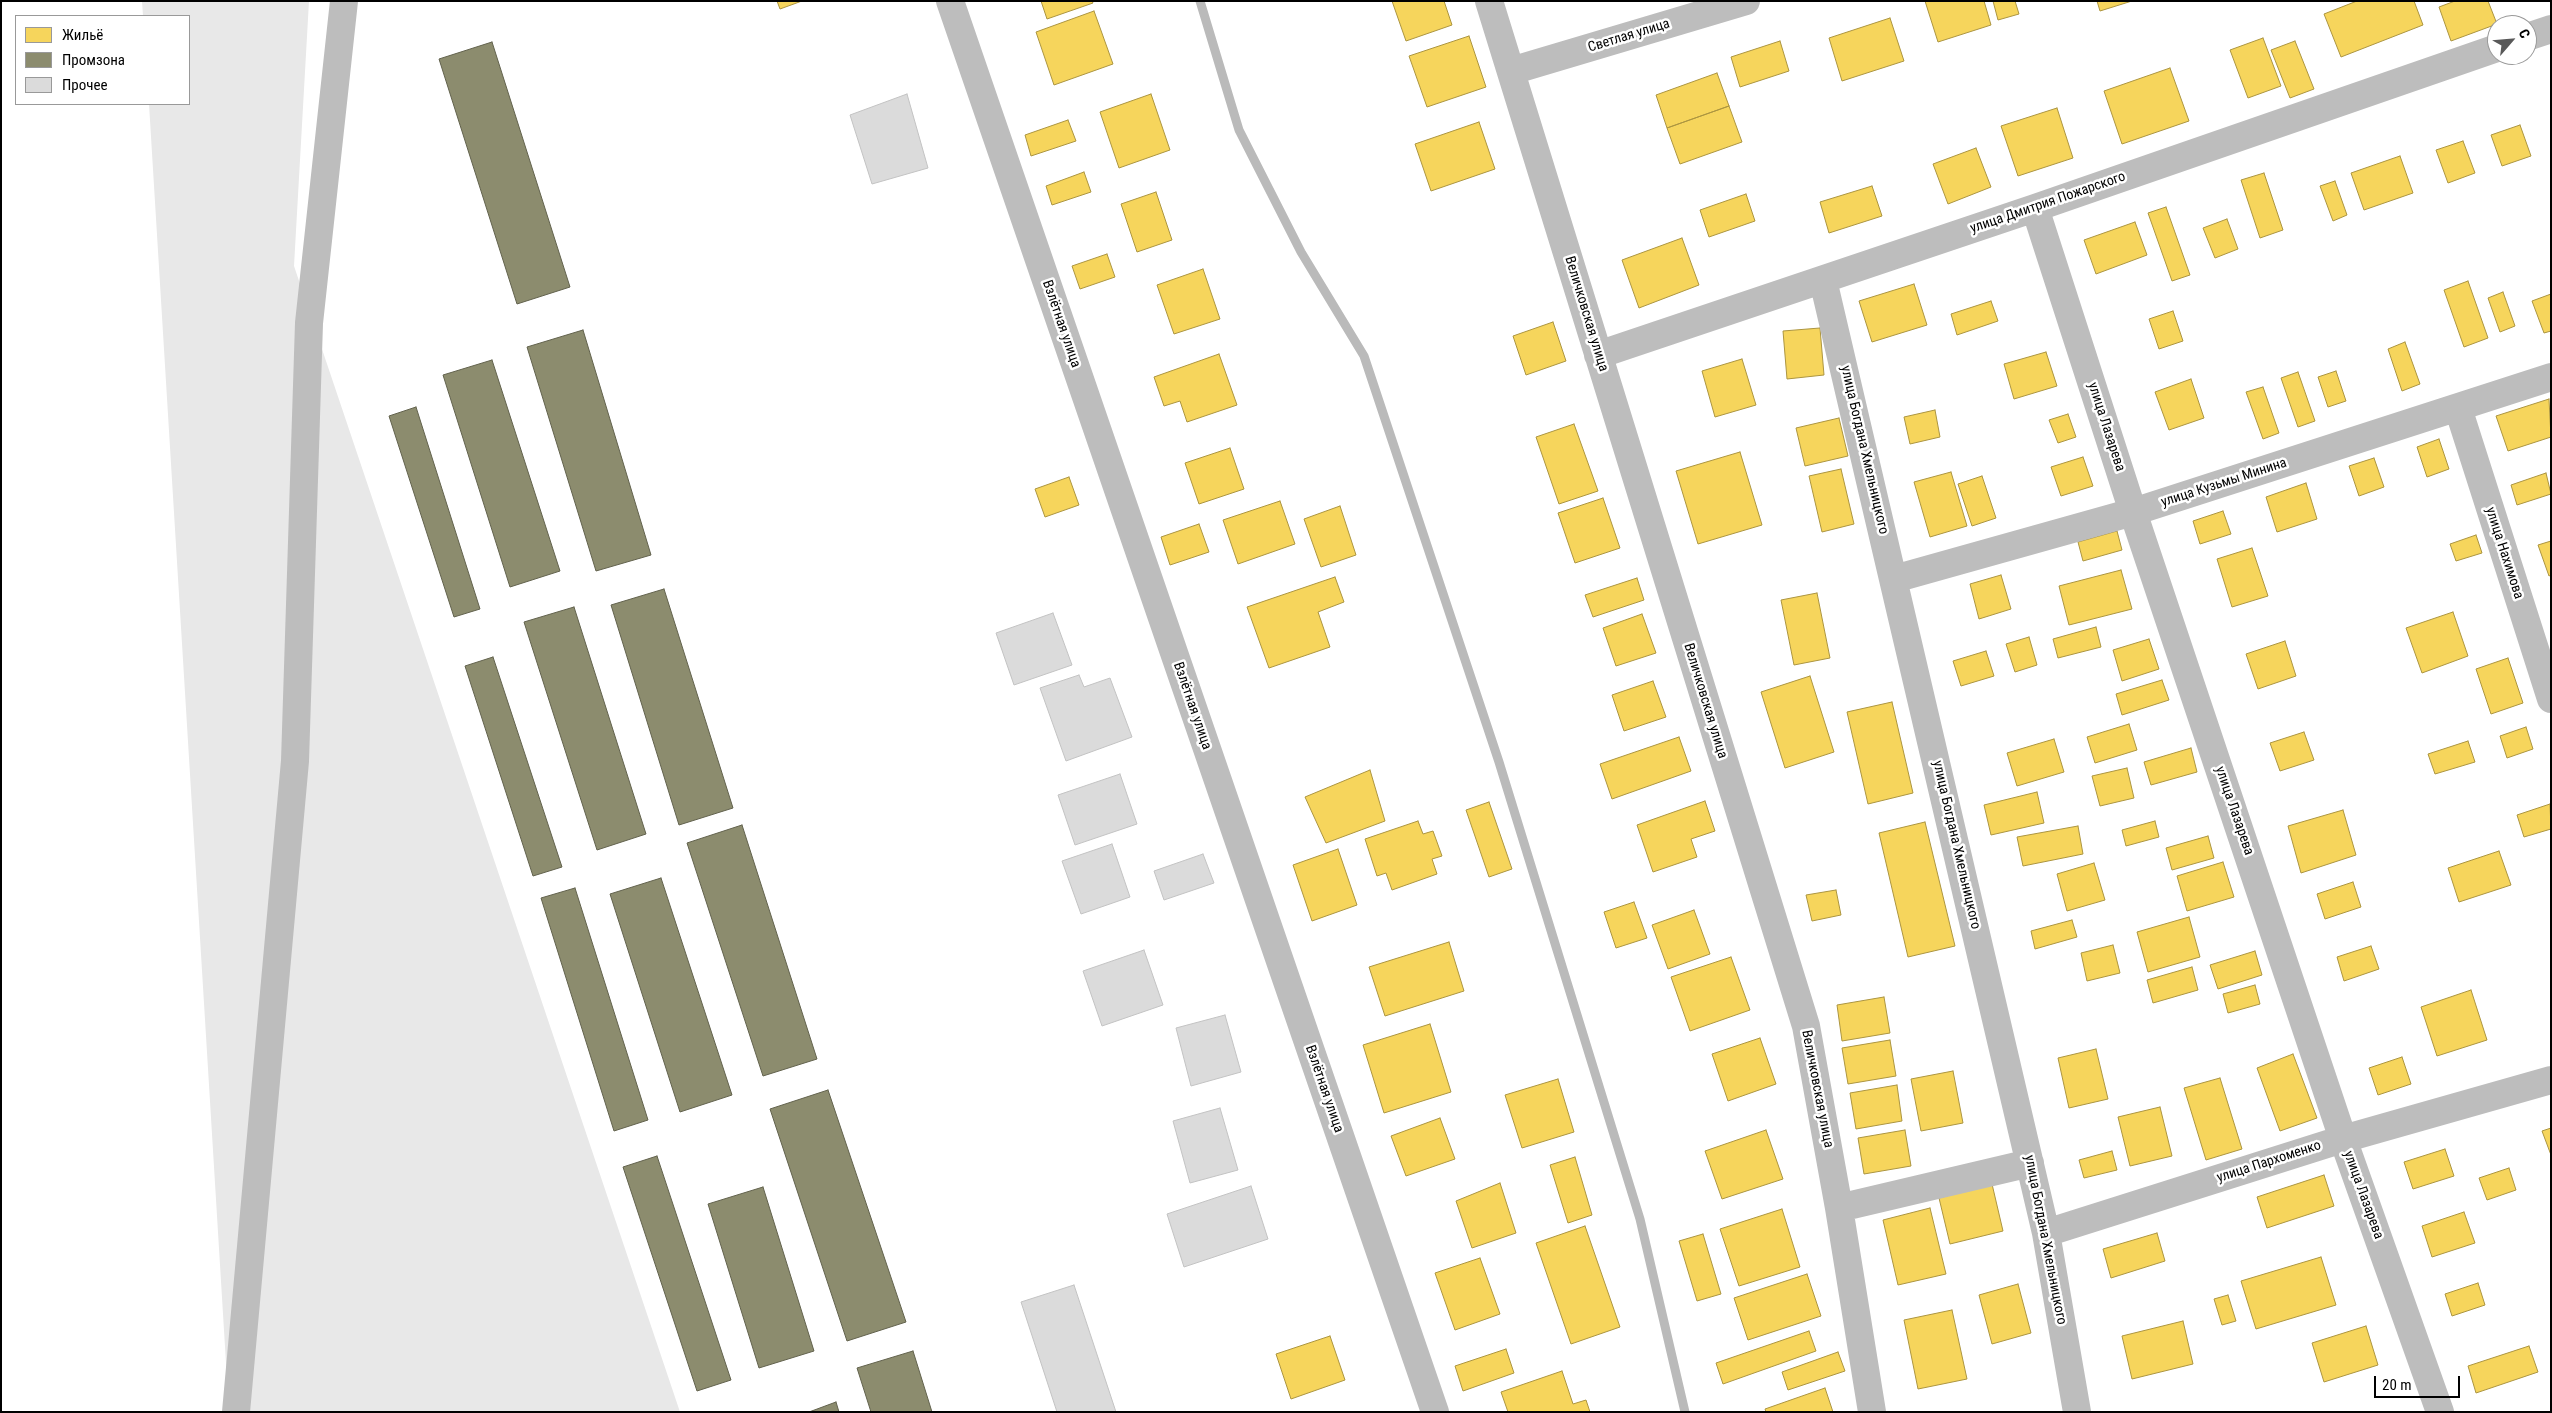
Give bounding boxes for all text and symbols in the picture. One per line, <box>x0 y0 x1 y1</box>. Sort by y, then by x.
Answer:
legend <box>15 15 190 105</box>
north arrow <box>2487 15 2537 65</box>
street label: Светлая улица <box>1586 16 1672 56</box>
text: Жильё <box>62 26 103 44</box>
text: С <box>2516 26 2533 41</box>
text: Промзона <box>62 51 125 69</box>
text: Прочее <box>62 76 108 94</box>
street label: улица Дмитрия Пожарского <box>1968 169 2128 237</box>
street label: Величковская улица <box>1560 254 1612 374</box>
street label: Взлётная улица <box>1038 278 1084 370</box>
street label: улица Богдана Хмельницкого <box>1836 364 1892 536</box>
street label: улица Лазарева <box>2084 380 2128 474</box>
street label: улица Кузьмы Минина <box>2159 455 2289 511</box>
street label: улица Нахимова <box>2481 505 2527 601</box>
street label: Величковская улица <box>1679 641 1731 761</box>
street label: Взлётная улица <box>1169 660 1215 752</box>
street label: улица Богдана Хмельницкого <box>1928 759 1984 931</box>
street label: улица Лазарева <box>2211 764 2257 858</box>
street label: Величковская улица <box>1797 1029 1837 1149</box>
street label: Взлётная улица <box>1301 1043 1347 1135</box>
street label: улица Пархоменко <box>2215 1137 2323 1187</box>
street label: улица Лазарева <box>2339 1149 2387 1241</box>
street label: улица Богдана Хмельницкого <box>2020 1154 2070 1326</box>
scale bar <box>2377 1366 2463 1398</box>
text: 20 m <box>2382 1376 2412 1394</box>

